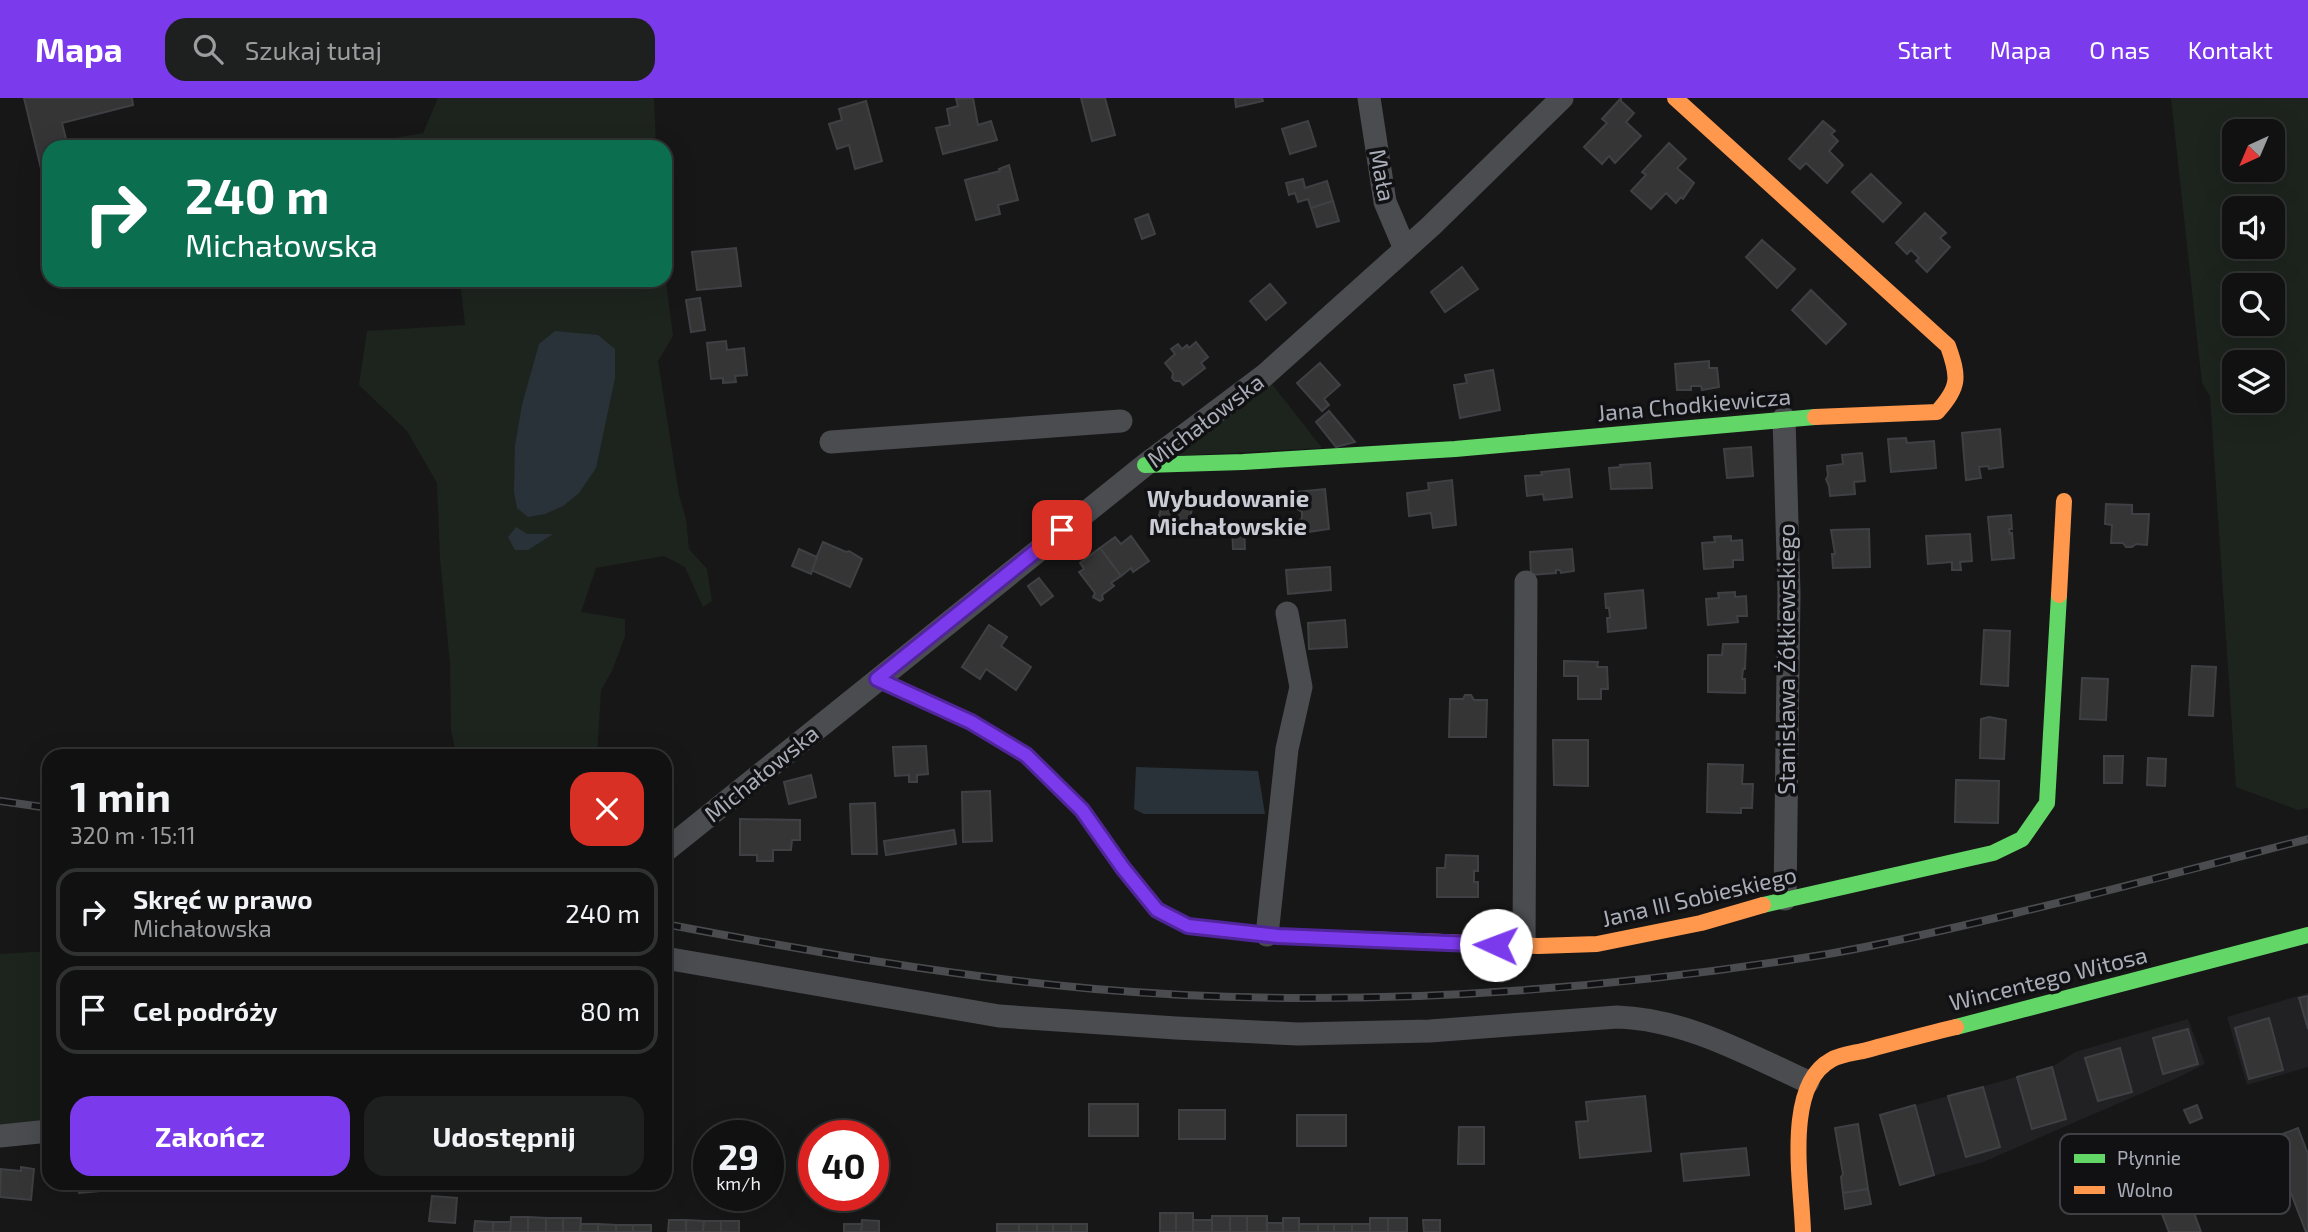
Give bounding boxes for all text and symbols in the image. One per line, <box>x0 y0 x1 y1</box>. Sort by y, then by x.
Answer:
search box <box>165 18 655 81</box>
text: Mapa <box>35 29 123 69</box>
icon: search <box>189 30 227 68</box>
text: Szukaj tutaj <box>245 34 382 65</box>
text: Start <box>1897 35 1952 64</box>
text: Mapa <box>1990 35 2051 64</box>
text: O nas <box>2089 35 2150 64</box>
text: Kontakt <box>2188 35 2273 64</box>
north arrow <box>2222 119 2286 182</box>
map controls <box>2222 119 2285 413</box>
street label: Mała <box>1364 146 1402 204</box>
text: 240 m <box>185 165 329 224</box>
icon: right <box>70 168 161 259</box>
button: sound <box>2222 196 2285 259</box>
text: Michałowska <box>185 225 378 263</box>
button: search <box>2222 273 2285 336</box>
button: layers <box>2222 350 2285 413</box>
street label: Michałowska <box>1141 367 1269 473</box>
street label: Jana Chodkiewicza <box>1596 382 1792 426</box>
district label: Wybudowanie Michałowskie <box>1147 483 1309 540</box>
pin <box>1032 500 1092 560</box>
icon: arrive <box>1043 511 1081 549</box>
street label: Stanisława Żółkiewskiego <box>1772 523 1800 795</box>
street label: Michałowska <box>698 719 824 827</box>
text: 1 min <box>70 770 171 820</box>
button: close <box>570 772 644 846</box>
text: 320 m · 15:11 <box>70 821 196 849</box>
street label: Jana III Sobieskiego <box>1599 860 1799 932</box>
text: Skręć w prawo <box>133 883 313 914</box>
icon: right <box>74 893 112 931</box>
text: 240 m <box>565 897 640 928</box>
position arrow <box>1459 908 1533 982</box>
text: Michałowska <box>133 914 272 942</box>
street label: Wincentego Witosa <box>1946 940 2150 1016</box>
icon: arrive <box>74 991 112 1029</box>
text: Cel podróży <box>133 995 278 1026</box>
text: 80 m <box>580 995 640 1026</box>
button: Zakończ <box>70 1096 350 1176</box>
button: Udostępnij <box>364 1096 644 1176</box>
speed limit sign: 40 <box>798 1120 889 1211</box>
legend <box>2060 1134 2290 1214</box>
text: 29 <box>718 1135 759 1177</box>
text: Płynnie <box>2117 1146 2181 1169</box>
text: km/h <box>716 1172 761 1194</box>
text: Wolno <box>2117 1178 2173 1201</box>

